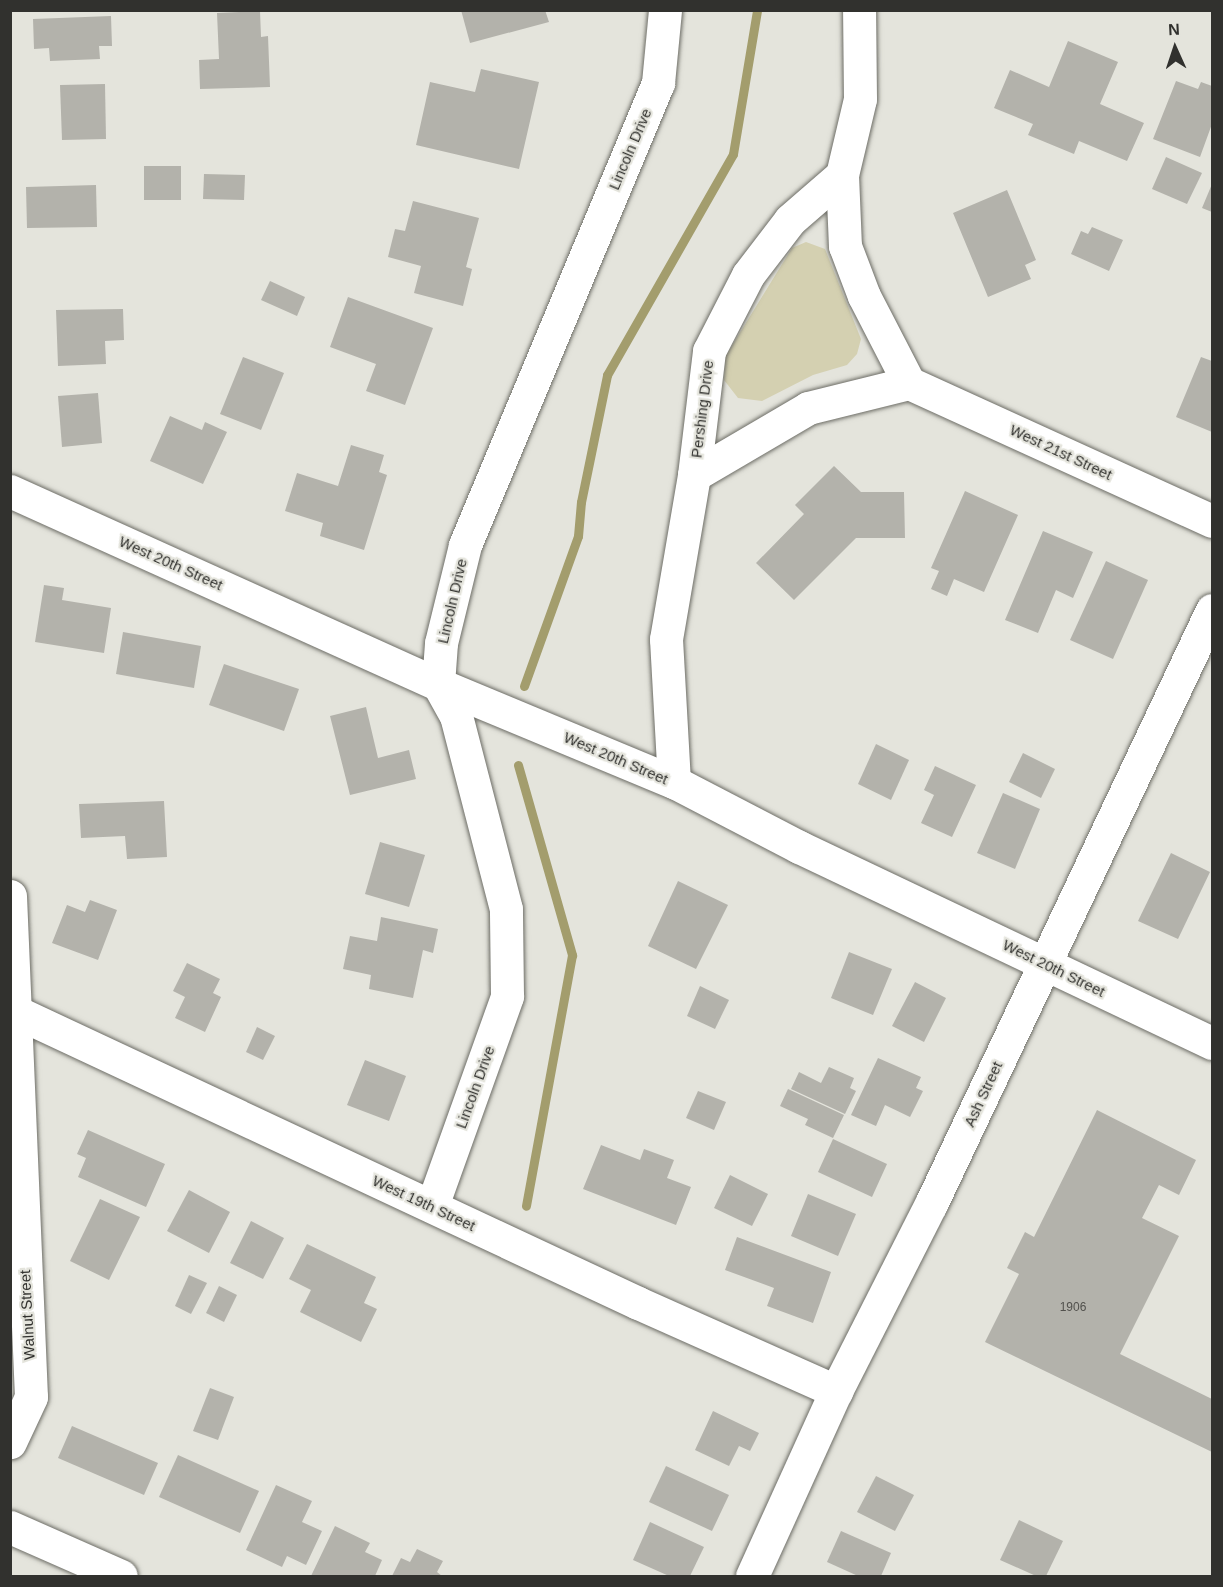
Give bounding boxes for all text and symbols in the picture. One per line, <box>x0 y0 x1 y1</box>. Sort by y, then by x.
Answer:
north arrow <box>1145 18 1205 78</box>
text: N <box>1168 21 1180 38</box>
street label: Lincoln Drive <box>605 106 655 192</box>
street label: Pershing Drive <box>687 359 717 459</box>
street label: West 21st Street <box>1007 420 1115 484</box>
street label: West 20th Street <box>116 532 226 594</box>
street label: Lincoln Drive <box>433 557 471 645</box>
street label: West 20th Street <box>561 728 671 788</box>
street label: West 20th Street <box>1000 935 1108 1001</box>
street label: Lincoln Drive <box>452 1043 498 1131</box>
street label: Ash Street <box>960 1058 1006 1130</box>
street label: West 19th Street <box>370 1171 478 1235</box>
street label: Walnut Street <box>16 1269 38 1361</box>
house number: 1906 <box>1060 1301 1086 1315</box>

